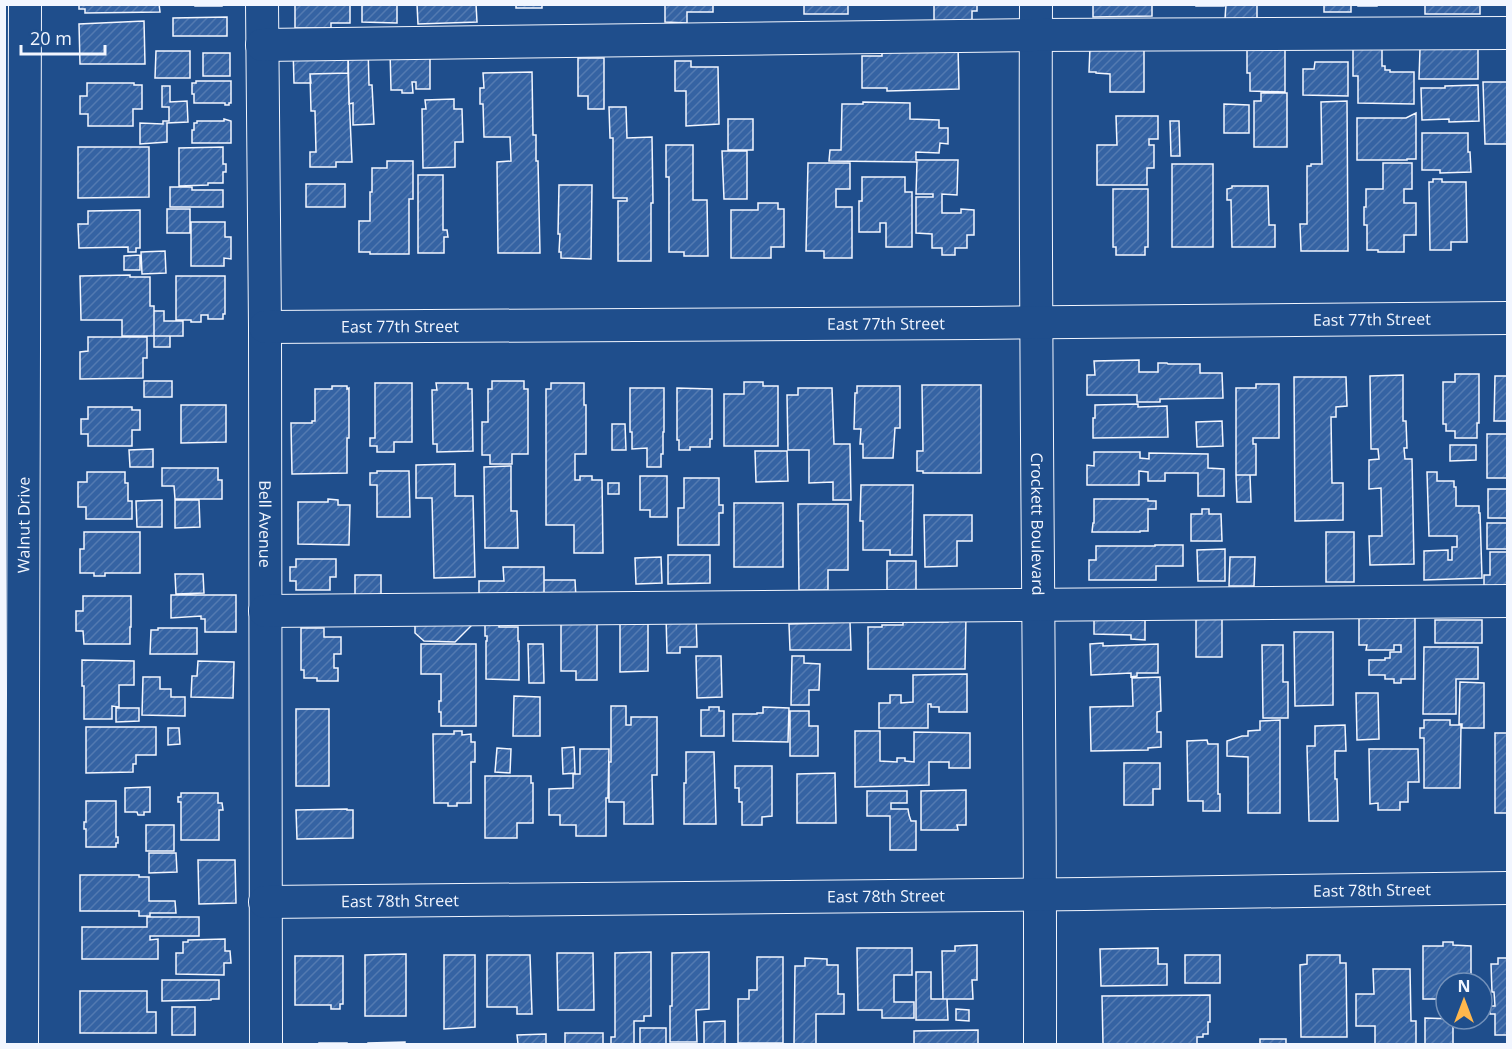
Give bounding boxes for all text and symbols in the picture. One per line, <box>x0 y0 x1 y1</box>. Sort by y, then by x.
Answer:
scale bar <box>21 18 105 56</box>
text: 20 m <box>30 26 72 50</box>
street label: East 77th Street <box>1313 308 1431 331</box>
street label: East 77th Street <box>827 312 945 335</box>
street label: East 77th Street <box>341 315 459 338</box>
street label: Crockett Boulevard <box>1026 452 1049 596</box>
street label: Walnut Drive <box>12 477 35 573</box>
street label: Bell Avenue <box>254 480 276 568</box>
street label: East 78th Street <box>1313 878 1431 902</box>
street label: East 78th Street <box>827 884 945 908</box>
street label: East 78th Street <box>341 889 459 912</box>
north arrow <box>1434 971 1494 1031</box>
text: N <box>1457 975 1471 997</box>

